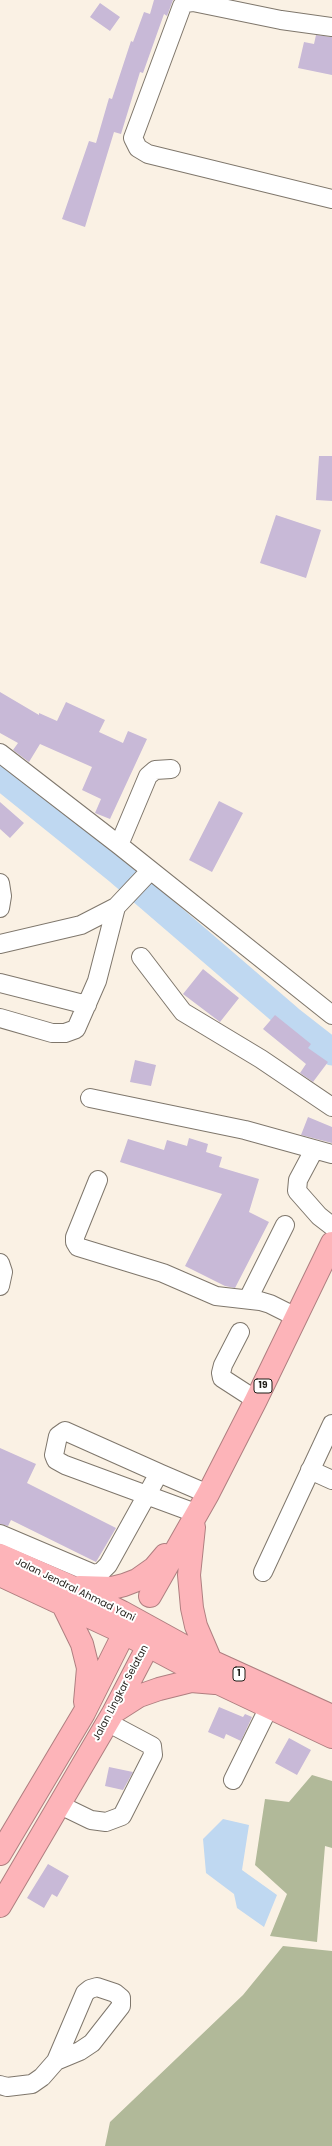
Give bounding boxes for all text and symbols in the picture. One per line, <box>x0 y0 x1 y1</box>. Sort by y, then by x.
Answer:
road number: 19 <box>254 1379 272 1393</box>
street label: Jalan Jendral Ahmad Yani <box>13 1556 137 1624</box>
street label: Jalan Lingkar Selatan <box>91 1643 151 1743</box>
road number: 1 <box>233 1667 245 1681</box>

